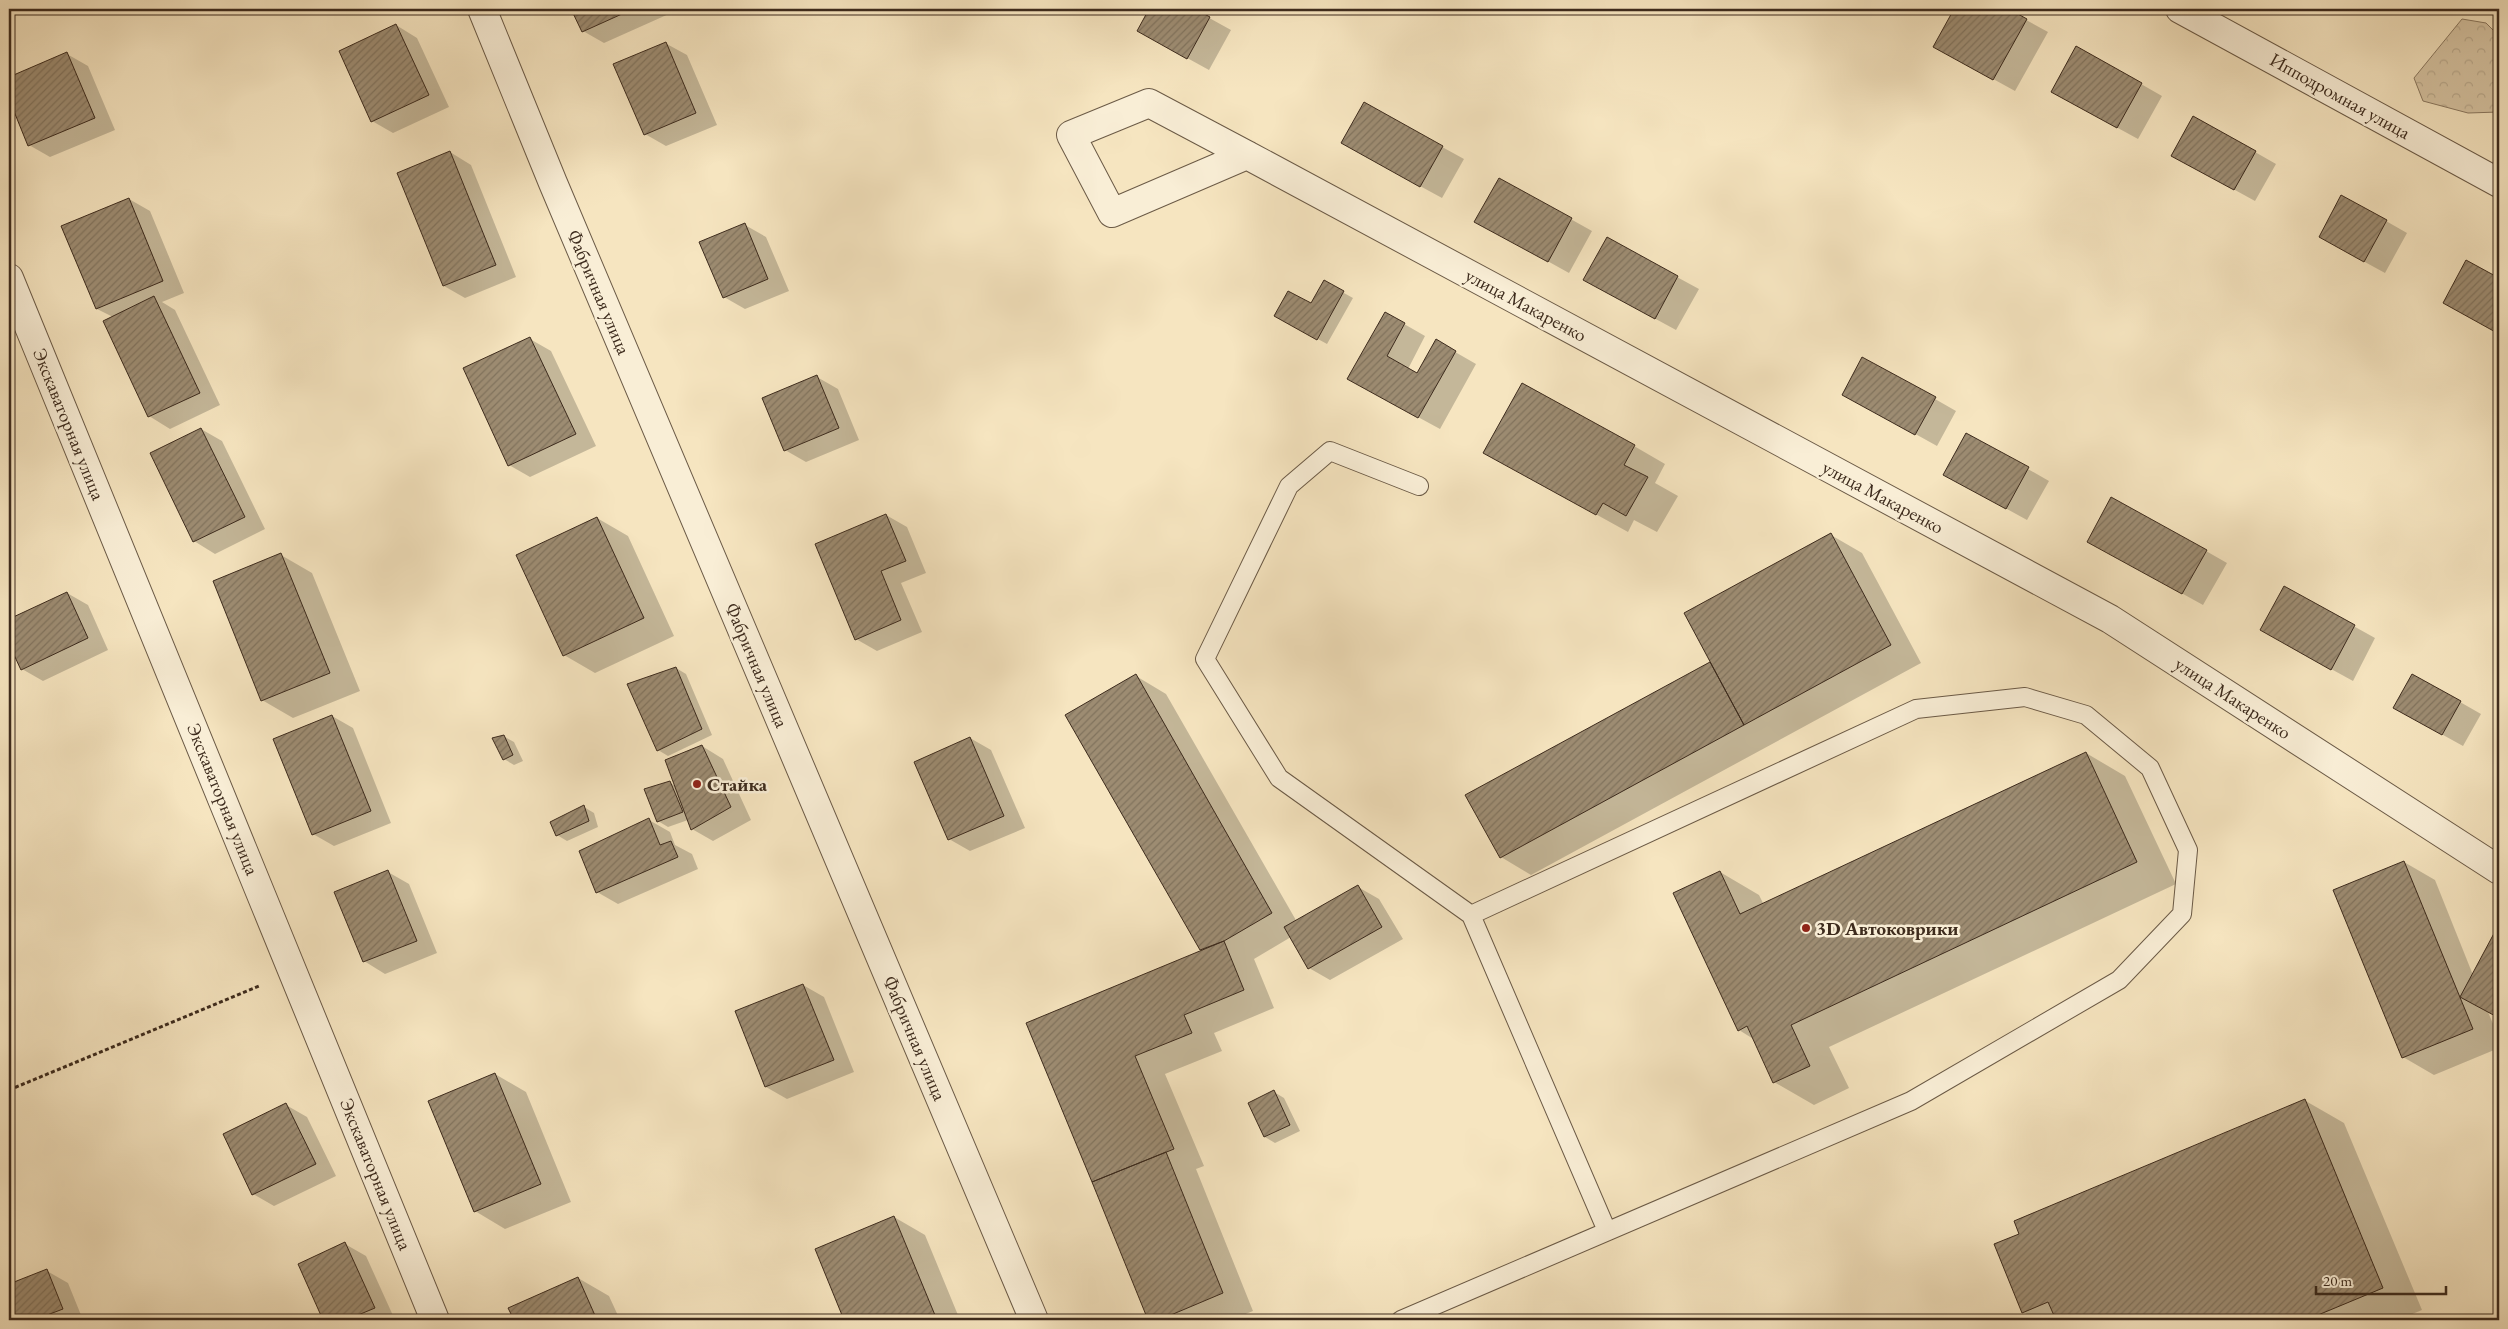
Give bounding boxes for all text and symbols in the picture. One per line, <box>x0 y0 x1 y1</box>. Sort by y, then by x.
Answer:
street label: Ипподромная улица <box>2265 47 2415 145</box>
street label: Фабричная улица <box>561 226 637 359</box>
street label: улица Макаренко <box>1461 262 1591 348</box>
street label: Экскаваторная улица <box>27 344 111 504</box>
street label: улица Макаренко <box>1818 454 1948 540</box>
street label: Фабричная улица <box>719 599 795 732</box>
street label: улица Макаренко <box>2170 651 2296 745</box>
street label: Экскаваторная улица <box>181 719 265 879</box>
place label: Стайка <box>707 772 768 797</box>
marker: Стайка <box>691 778 703 790</box>
place label: 3D Автоковрики <box>1816 916 1958 941</box>
marker: 3D Автоковрики <box>1800 922 1812 934</box>
street label: Фабричная улица <box>877 972 953 1105</box>
street label: Экскаваторная улица <box>334 1094 418 1254</box>
scale bar <box>2316 1264 2446 1296</box>
text: 20 m <box>2323 1271 2352 1290</box>

